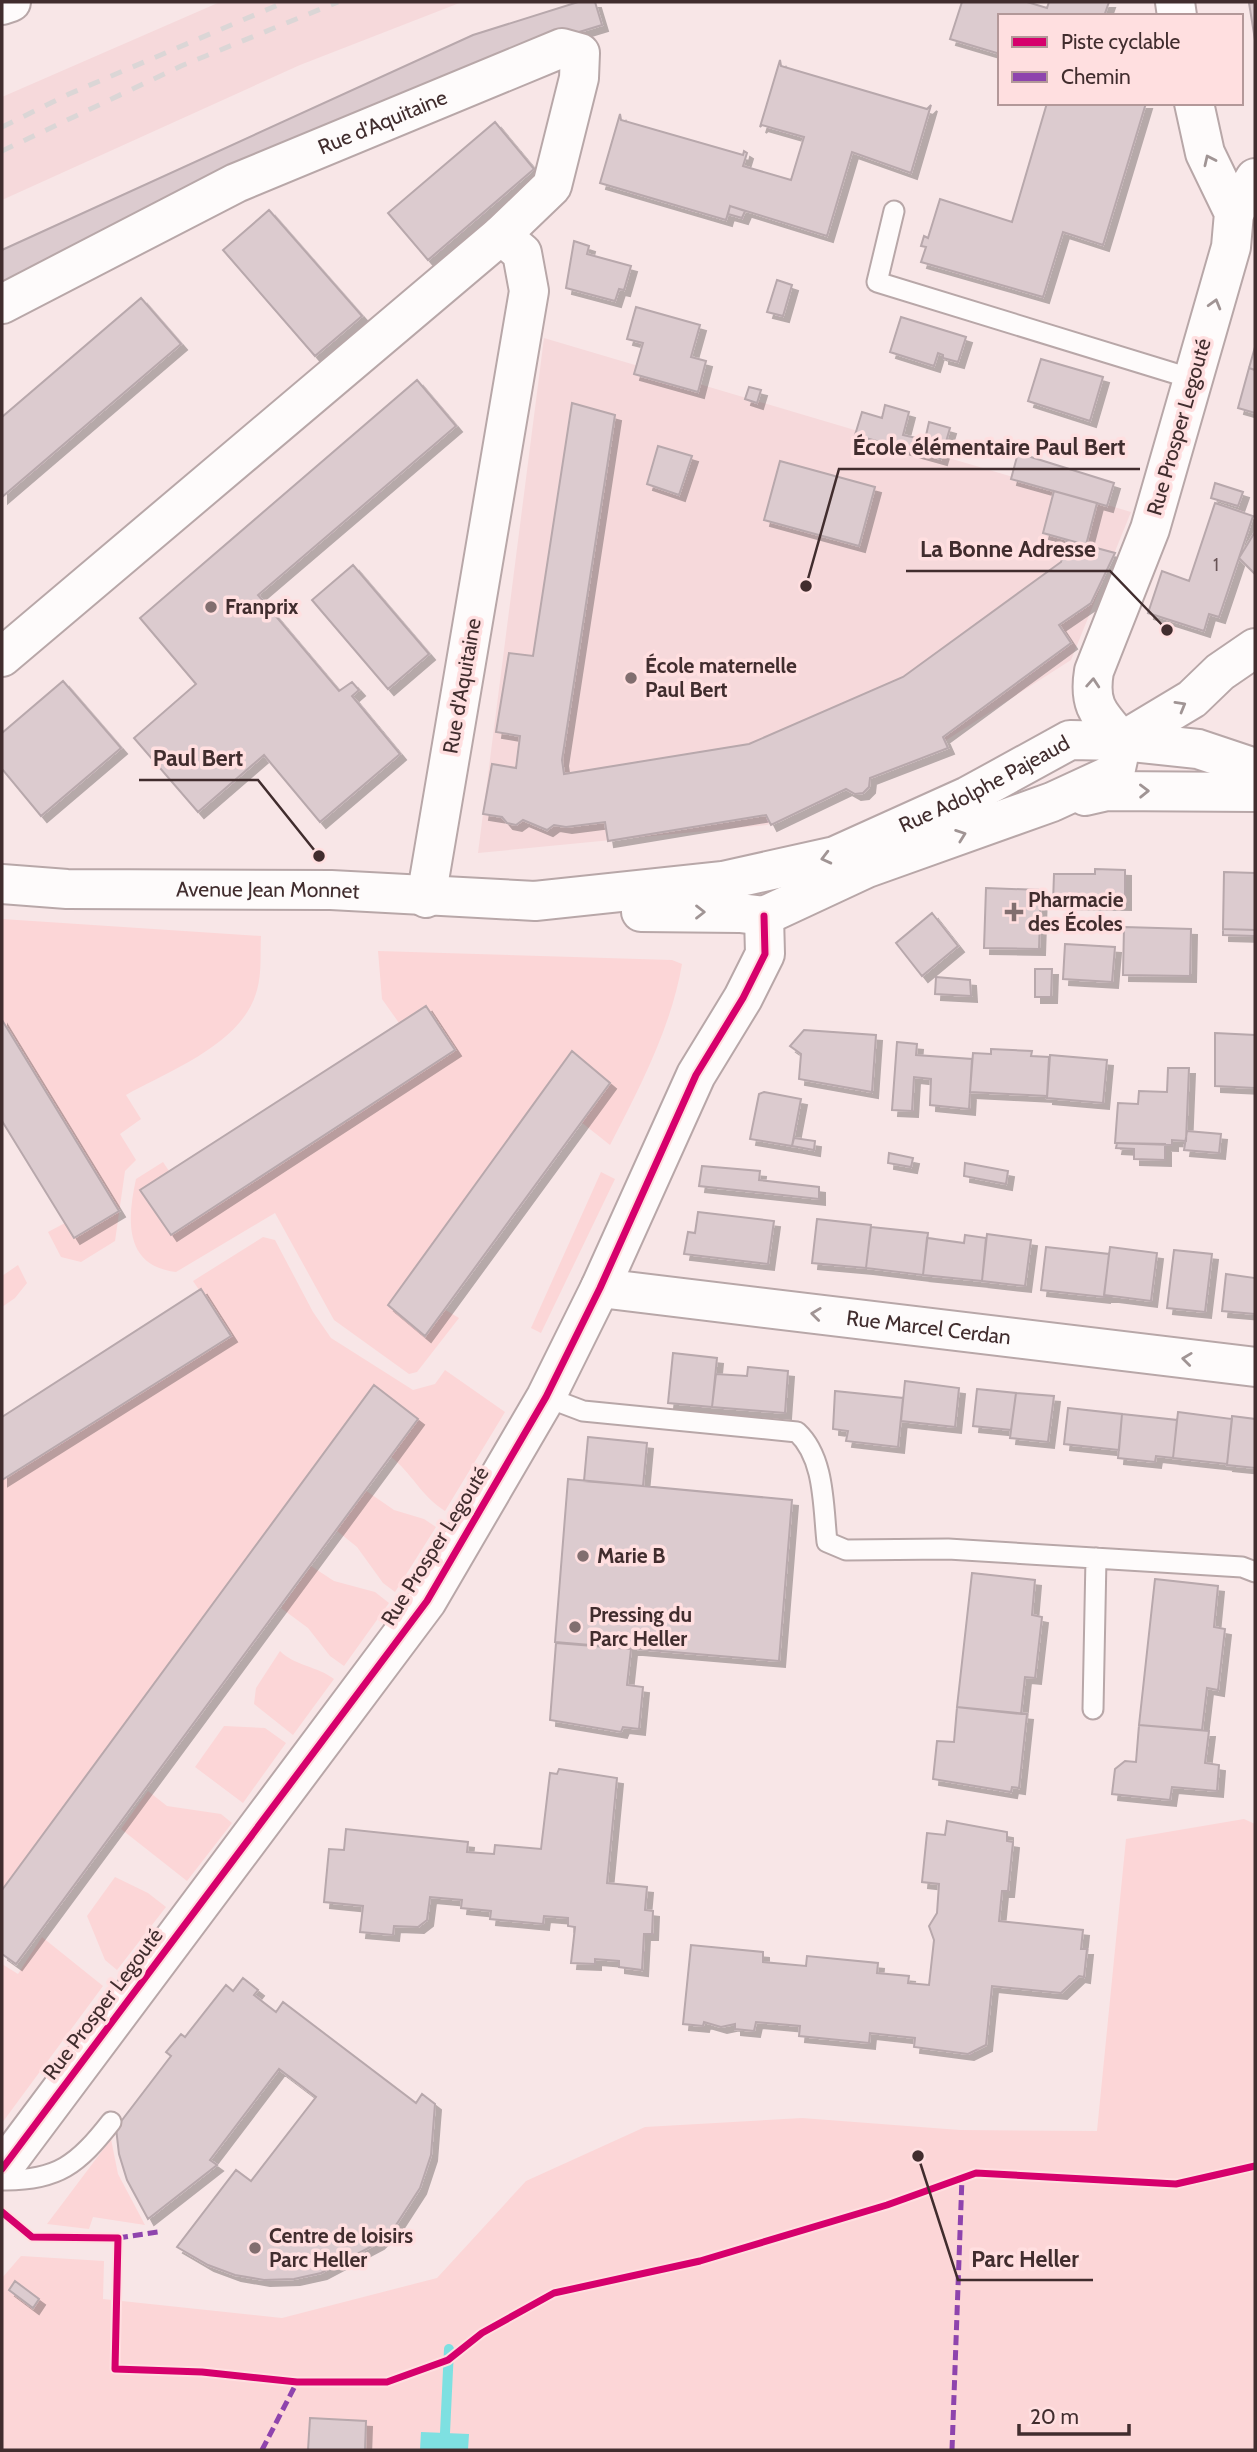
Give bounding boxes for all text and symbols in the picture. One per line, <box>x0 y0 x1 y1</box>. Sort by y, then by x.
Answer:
legend <box>998 14 1243 105</box>
text: Piste cyclable <box>1061 29 1181 54</box>
text: Chemin <box>1061 64 1131 89</box>
street label: Rue d'Aquitaine <box>314 84 451 160</box>
one-way arrow <box>1203 155 1217 167</box>
one-way arrow <box>1206 298 1221 310</box>
street label: Rue Prosper Legouté <box>1141 335 1216 518</box>
callout: École élémentaire Paul Bert <box>839 425 1140 469</box>
text: École élémentaire Paul Bert <box>852 433 1126 461</box>
callout: La Bonne Adresse <box>906 527 1110 571</box>
text: La Bonne Adresse <box>920 535 1096 563</box>
house number: 1 <box>1213 554 1219 576</box>
place label: Franprix <box>225 594 299 619</box>
marker: Franprix <box>203 599 219 615</box>
street label: Rue d'Aquitaine <box>437 616 486 756</box>
place label: École maternelle Paul Bert <box>645 653 797 702</box>
marker: École maternelle Paul Bert <box>623 670 639 686</box>
one-way arrow <box>1085 677 1100 688</box>
one-way arrow <box>1173 701 1186 714</box>
street label: Rue Adolphe Pajeaud <box>895 730 1074 838</box>
callout: Paul Bert <box>139 736 258 780</box>
text: Paul Bert <box>153 744 243 772</box>
one-way arrow <box>1139 783 1149 799</box>
one-way arrow <box>954 829 966 843</box>
one-way arrow <box>820 850 832 864</box>
street label: Avenue Jean Monnet <box>176 876 360 904</box>
place label: Pharmacie des Écoles <box>1028 887 1124 936</box>
one-way arrow <box>695 904 706 920</box>
marker: Pharmacie des Écoles <box>1006 904 1022 920</box>
street label: Rue Marcel Cerdan <box>845 1305 1012 1349</box>
one-way arrow <box>810 1307 821 1322</box>
one-way arrow <box>1182 1351 1193 1366</box>
street label: Rue Prosper Legouté <box>375 1461 494 1630</box>
place label: Marie B <box>597 1543 665 1568</box>
marker: Marie B <box>575 1548 591 1564</box>
place label: Pressing du Parc Heller <box>589 1602 692 1651</box>
marker: Pressing du Parc Heller <box>567 1619 583 1635</box>
street label: Rue Prosper Legouté <box>38 1923 168 2084</box>
place label: Centre de loisirs Parc Heller <box>269 2223 413 2272</box>
callout: Parc Heller <box>958 2236 1093 2280</box>
marker: Centre de loisirs Parc Heller <box>247 2240 263 2256</box>
text: Parc Heller <box>971 2245 1079 2273</box>
scale bar <box>1019 2392 1129 2436</box>
text: 20 m <box>1030 2404 1079 2429</box>

